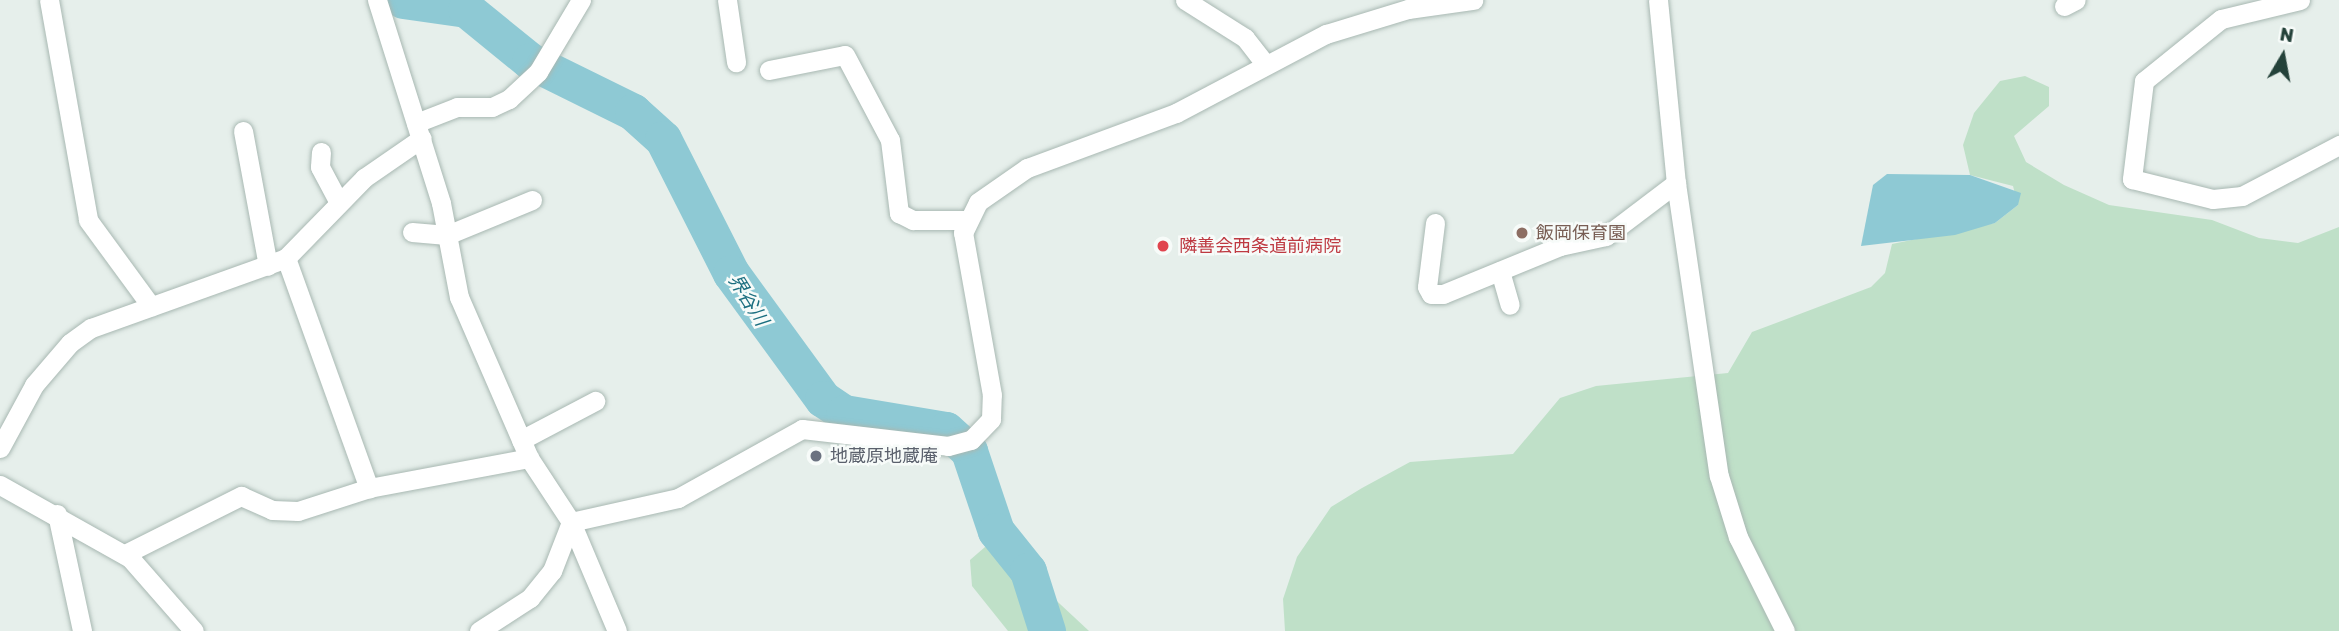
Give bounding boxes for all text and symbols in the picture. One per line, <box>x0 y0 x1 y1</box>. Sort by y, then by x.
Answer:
north arrow <box>2248 21 2318 91</box>
text: N <box>2278 22 2295 47</box>
place label: 飯岡保育園 <box>1536 222 1626 244</box>
marker: 飯岡保育園 <box>1514 225 1530 241</box>
place label: 隣善会西条道前病院 <box>1179 235 1341 257</box>
marker: 隣善会西条道前病院 <box>1153 236 1173 256</box>
water label: 界谷川 <box>723 270 773 330</box>
place label: 地蔵原地蔵庵 <box>830 445 938 467</box>
marker: 地蔵原地蔵庵 <box>808 448 824 464</box>

